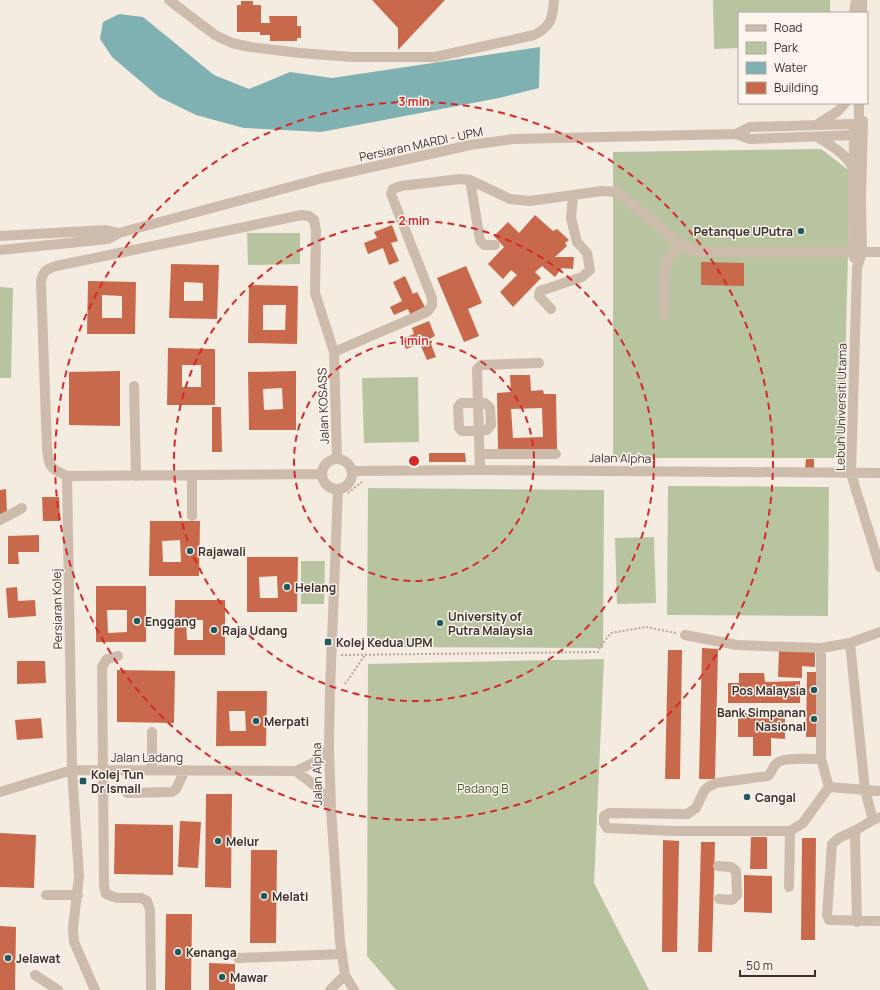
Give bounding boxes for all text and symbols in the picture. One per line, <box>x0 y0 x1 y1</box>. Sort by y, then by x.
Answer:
legend <box>738 12 868 104</box>
text: Road <box>774 19 802 36</box>
text: Park <box>774 39 799 56</box>
text: Water <box>774 59 808 76</box>
text: Building <box>774 79 818 96</box>
text: 3 min <box>398 93 430 110</box>
street label: Persiaran MARDI - UPM <box>358 123 484 165</box>
text: 2 min <box>398 212 430 229</box>
place label: Petanque UPutra <box>694 223 793 240</box>
marker: Petanque UPutra <box>796 226 806 236</box>
text: 1 min <box>399 332 429 349</box>
street label: Lebuh Universiti Utama <box>831 343 851 471</box>
street label: Jalan KOSASS <box>313 368 333 444</box>
street label: Jalan Alpha <box>589 449 651 467</box>
centre of rings <box>407 454 421 468</box>
place label: Rajawali <box>198 543 246 560</box>
marker: Rajawali <box>185 546 195 556</box>
street label: Persiaran Kolej <box>48 568 66 650</box>
place label: Helang <box>295 579 336 596</box>
marker: Helang <box>282 582 292 592</box>
place label: University of Putra Malaysia <box>448 608 533 639</box>
place label: Enggang <box>145 613 196 630</box>
marker: Enggang <box>132 616 142 626</box>
marker: University of Putra Malaysia <box>435 618 445 628</box>
place label: Raja Udang <box>222 622 287 639</box>
marker: Raja Udang <box>209 625 219 635</box>
place label: Kolej Kedua UPM <box>336 634 432 651</box>
marker: Kolej Kedua UPM <box>323 637 333 647</box>
place label: Pos Malaysia <box>732 682 806 699</box>
marker: Pos Malaysia <box>809 685 819 695</box>
place label: Bank Simpanan Nasional <box>717 704 806 735</box>
place label: Merpati <box>264 713 309 730</box>
marker: Bank Simpanan Nasional <box>809 714 819 724</box>
marker: Merpati <box>251 716 261 726</box>
street label: Jalan Alpha <box>308 743 326 805</box>
street label: Jalan Ladang <box>111 749 183 766</box>
place label: Kolej Tun Dr Ismail <box>91 766 144 797</box>
marker: Kolej Tun Dr Ismail <box>78 776 88 786</box>
park label: Padang B <box>457 780 509 797</box>
place label: Cangal <box>755 789 796 806</box>
marker: Cangal <box>742 792 752 802</box>
place label: Melur <box>226 833 259 850</box>
marker: Melur <box>213 836 223 846</box>
place label: Melati <box>272 888 308 905</box>
marker: Melati <box>259 891 269 901</box>
place label: Kenanga <box>186 944 237 961</box>
marker: Kenanga <box>173 947 183 957</box>
place label: Jelawat <box>16 950 61 967</box>
scale bar <box>740 952 815 978</box>
marker: Jelawat <box>3 953 13 963</box>
text: 50 m <box>746 957 773 974</box>
place label: Mawar <box>230 969 268 986</box>
marker: Mawar <box>217 972 227 982</box>

